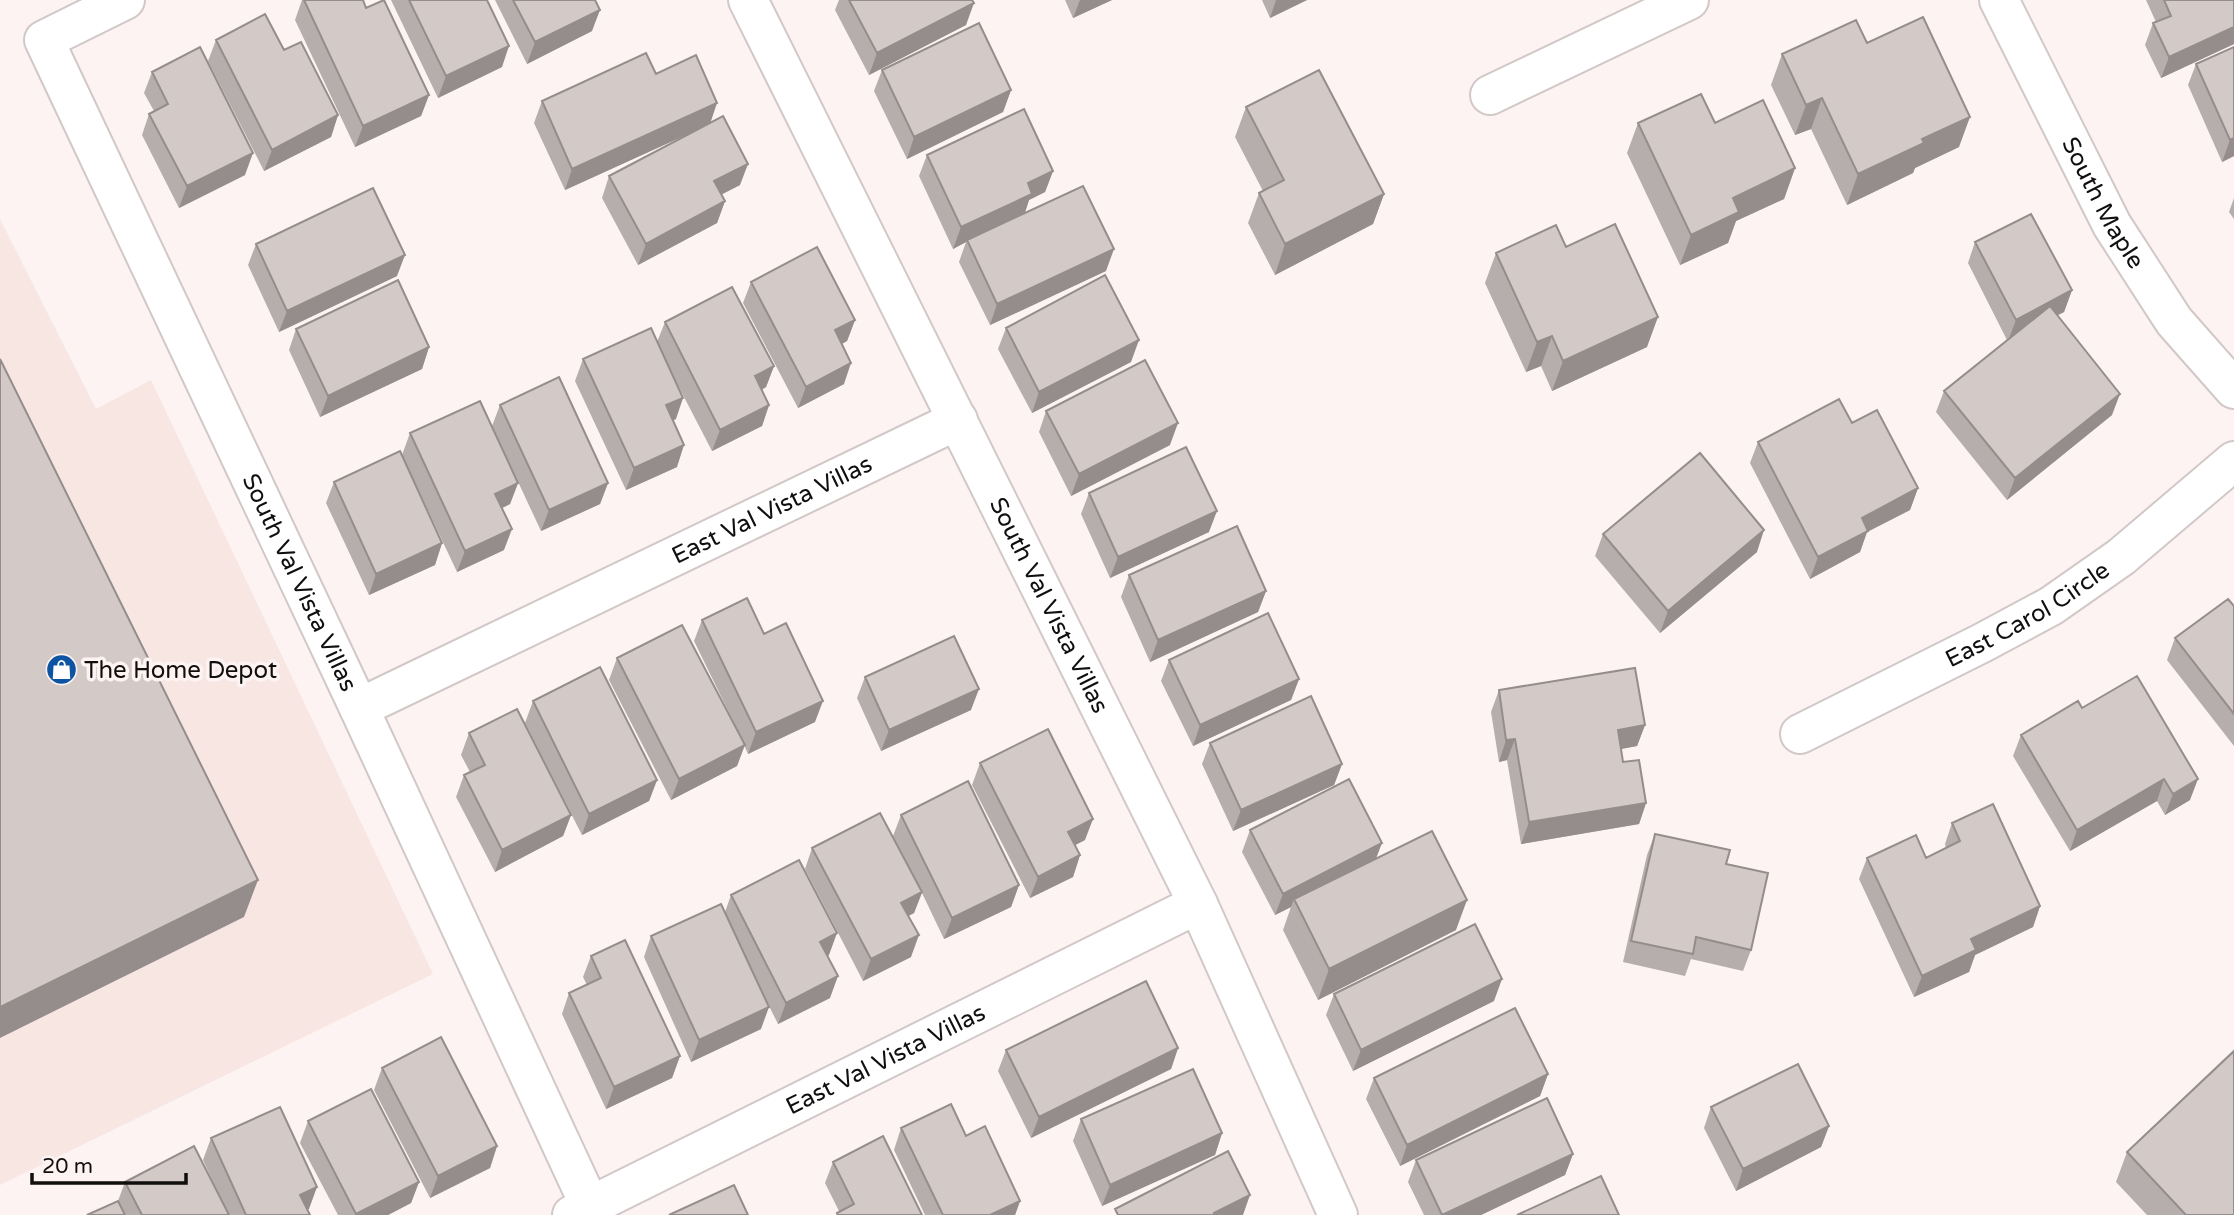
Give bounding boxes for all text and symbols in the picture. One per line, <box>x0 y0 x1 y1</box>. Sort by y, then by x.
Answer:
street label: South Maple <box>2056 132 2151 274</box>
street label: East Val Vista Villas <box>667 449 877 570</box>
street label: South Val Vista Villas <box>236 469 363 696</box>
street label: South Val Vista Villas <box>983 492 1115 718</box>
street label: East Carol Circle <box>1941 555 2115 673</box>
shop icon: The Home Depot <box>44 653 78 687</box>
place label: The Home Depot <box>84 656 277 685</box>
street label: East Val Vista Villas <box>781 998 990 1121</box>
scale bar <box>32 1142 186 1186</box>
text: 20 m <box>42 1154 93 1179</box>

